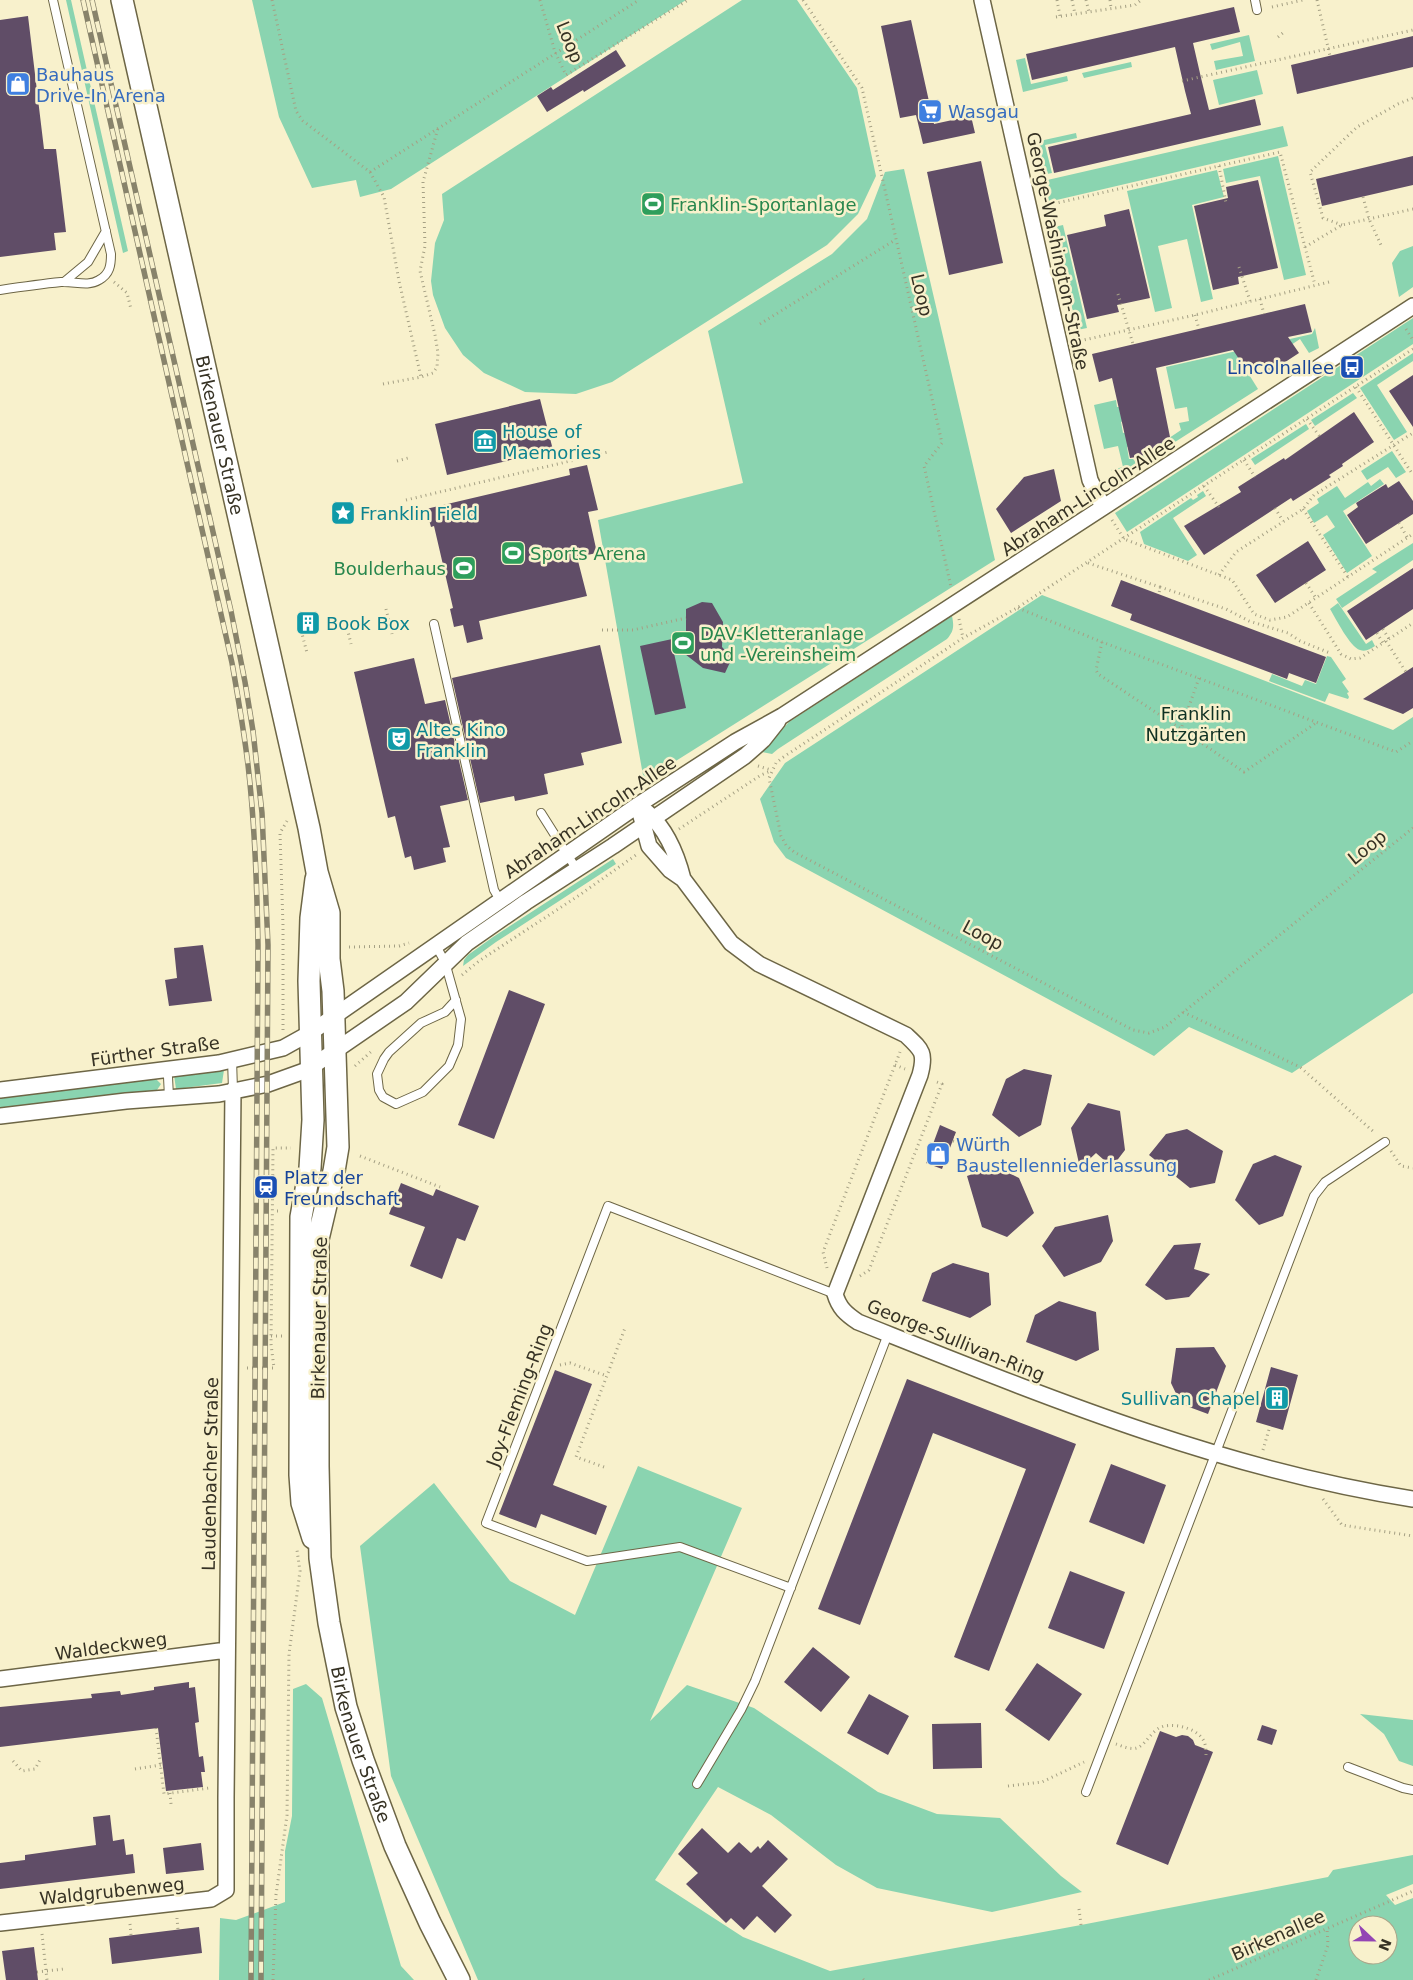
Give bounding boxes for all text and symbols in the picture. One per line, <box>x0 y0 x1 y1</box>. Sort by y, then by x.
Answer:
street label: Loop <box>552 18 588 66</box>
place label: Bauhaus Drive-In Arena <box>36 64 166 106</box>
shop icon: Bauhaus Drive-In Arena <box>5 71 31 97</box>
supermarket icon: Wasgau <box>917 98 943 124</box>
place label: Wasgau <box>948 101 1019 122</box>
street label: George-Washington-Straße <box>1022 130 1094 372</box>
sports icon: Franklin-Sportanlage <box>640 191 666 217</box>
place label: Franklin-Sportanlage <box>670 194 857 215</box>
street label: Loop <box>907 272 937 318</box>
street label: Birkenauer Straße <box>192 353 248 517</box>
bus stop icon: Lincolnallee <box>1339 354 1365 380</box>
place label: Lincolnallee <box>1227 357 1334 378</box>
place label: House of Maemories <box>502 421 601 463</box>
museum icon: House of Maemories <box>472 428 498 454</box>
street label: Abraham-Lincoln-Allee <box>997 432 1179 560</box>
place icon: Franklin Field <box>330 500 356 526</box>
place label: Franklin Field <box>360 503 478 524</box>
sports icon: Sports Arena <box>500 540 526 566</box>
place label: Sports Arena <box>530 543 646 564</box>
sports icon: Boulderhaus <box>451 555 477 581</box>
place label: Boulderhaus <box>333 558 446 579</box>
building icon: Book Box <box>295 610 321 636</box>
place label: Book Box <box>326 613 410 634</box>
place label: DAV-Kletteranlage und -Vereinsheim <box>700 623 864 665</box>
sports icon: DAV-Kletteranlage und -Vereinsheim <box>670 630 696 656</box>
park label: Franklin Nutzgärten <box>1146 703 1246 745</box>
place label: Altes Kino Franklin <box>416 719 506 761</box>
theatre icon: Altes Kino Franklin <box>386 726 412 752</box>
street label: Abraham-Lincoln-Allee <box>500 752 680 882</box>
street label: Loop <box>1344 825 1390 869</box>
street label: Loop <box>959 916 1007 954</box>
street label: Fürther Straße <box>89 1032 221 1070</box>
place label: Würth Baustellenniederlassung <box>956 1134 1177 1176</box>
shop icon: Würth Baustellenniederlassung <box>925 1141 951 1167</box>
place label: Platz der Freundschaft <box>284 1167 400 1209</box>
station icon: Platz der Freundschaft <box>253 1174 279 1200</box>
street label: Birkenauer Straße <box>307 1236 331 1400</box>
street label: George-Sullivan-Ring <box>864 1295 1048 1385</box>
street label: Joy-Fleming-Ring <box>482 1320 556 1471</box>
street label: Laudenbacher Straße <box>198 1377 222 1571</box>
building icon: Sullivan Chapel <box>1264 1385 1290 1411</box>
place label: Sullivan Chapel <box>1121 1388 1260 1409</box>
street label: Waldeckweg <box>54 1628 168 1664</box>
street label: Birkenauer Straße <box>327 1664 396 1825</box>
street label: Waldgrubenweg <box>39 1873 185 1909</box>
street label: Birkenallee <box>1228 1905 1328 1965</box>
north arrow <box>1348 1915 1398 1965</box>
text: N <box>1375 1936 1395 1953</box>

